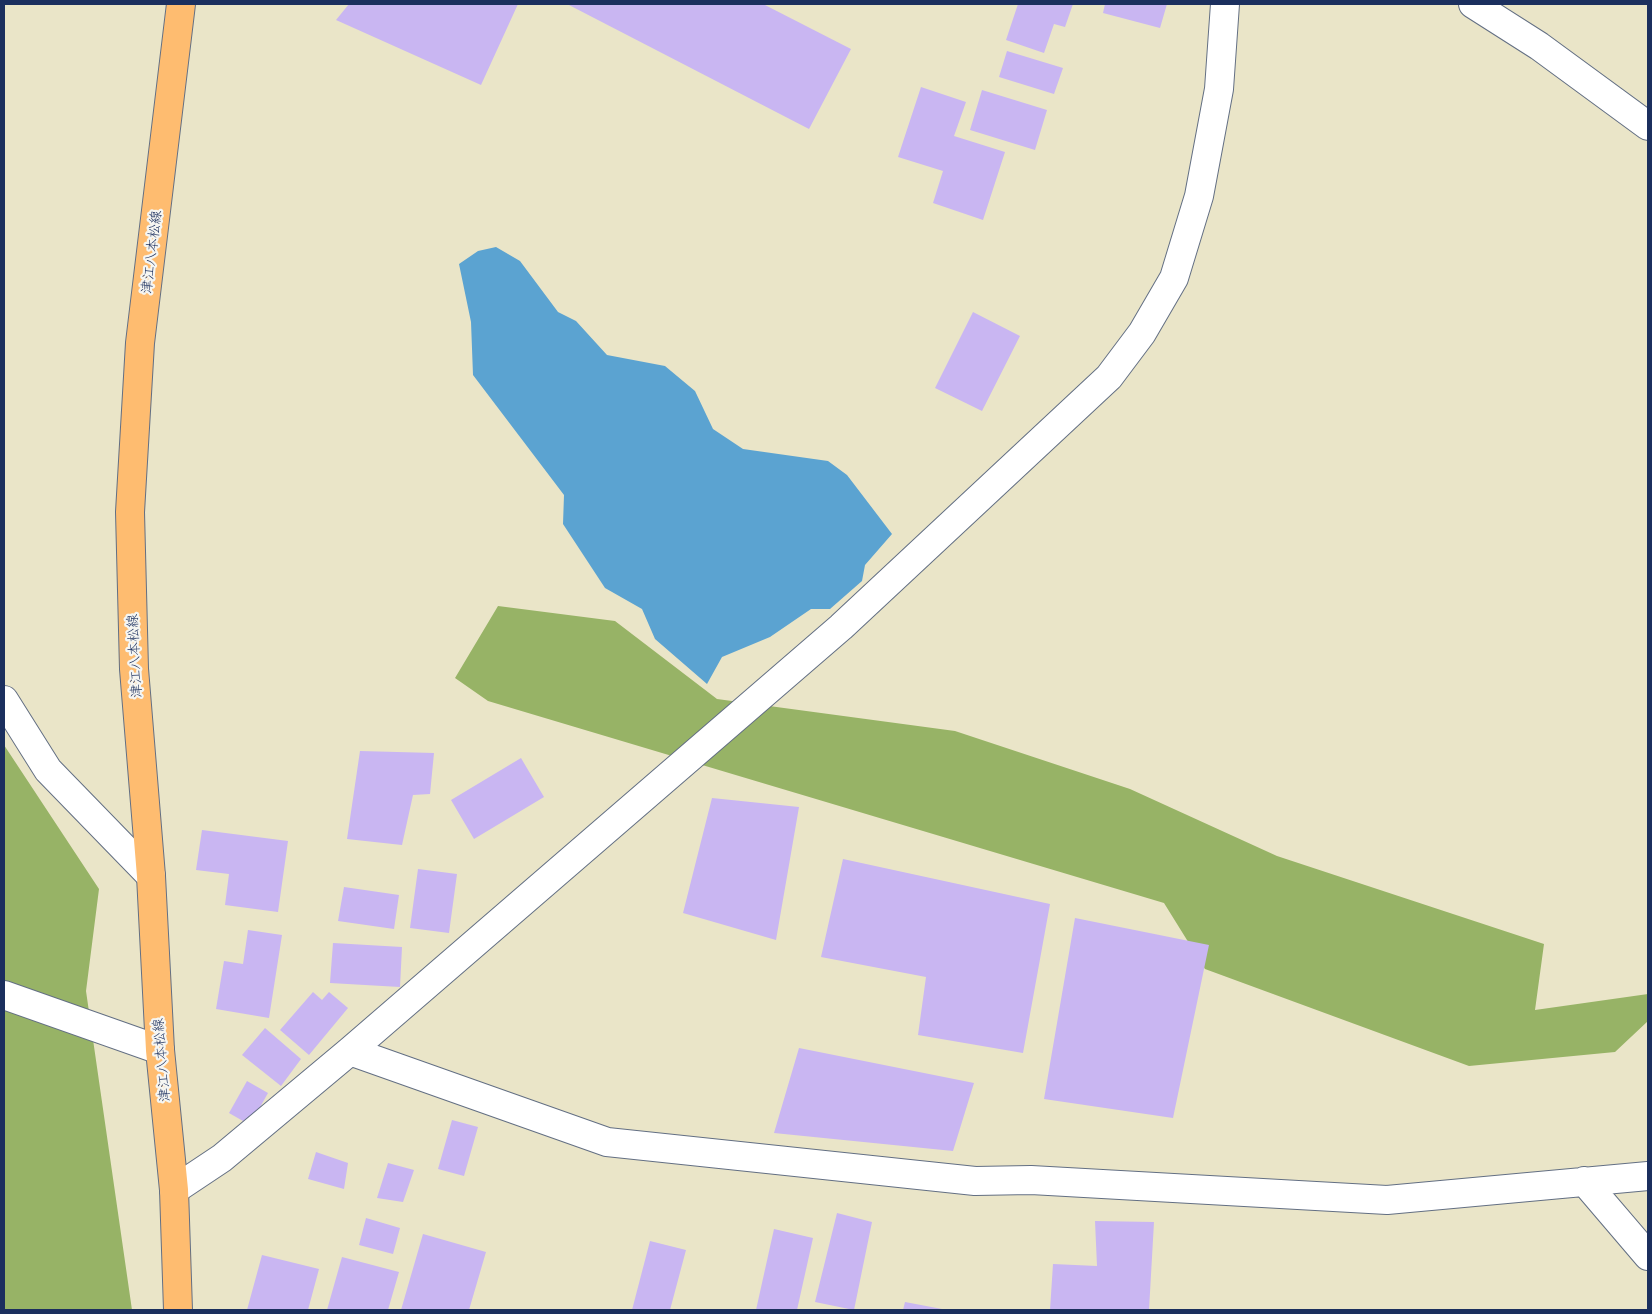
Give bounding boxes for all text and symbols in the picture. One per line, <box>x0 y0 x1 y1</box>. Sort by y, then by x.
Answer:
street label: 津江八本松線 <box>139 209 165 295</box>
street label: 津江八本松線 <box>124 614 146 698</box>
street label: 津江八本松線 <box>150 1017 174 1103</box>

